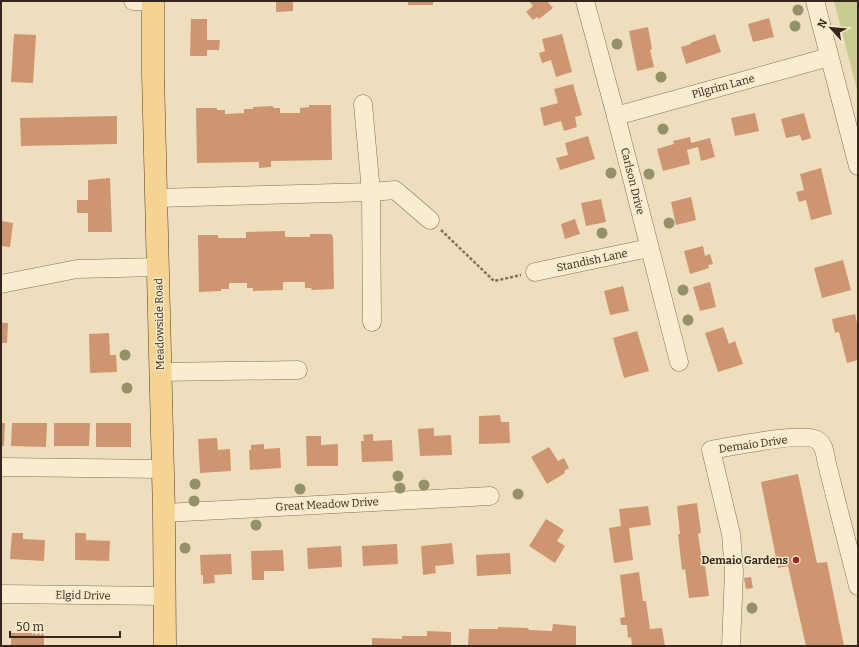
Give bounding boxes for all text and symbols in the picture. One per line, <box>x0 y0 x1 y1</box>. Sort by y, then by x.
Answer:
north arrow <box>811 8 851 48</box>
text: N <box>815 17 830 30</box>
street label: Pilgrim Lane <box>690 72 756 101</box>
street label: Carlson Drive <box>618 146 647 216</box>
street label: Standish Lane <box>555 247 629 274</box>
street label: Meadowside Road <box>152 277 167 370</box>
street label: Demaio Drive <box>718 433 788 456</box>
street label: Great Meadow Drive <box>275 495 379 514</box>
place label: Demaio Gardens <box>702 554 789 567</box>
marker: Demaio Gardens <box>791 555 801 565</box>
street label: Elgid Drive <box>55 589 111 602</box>
scale bar <box>10 613 120 639</box>
text: 50 m <box>16 620 45 634</box>

